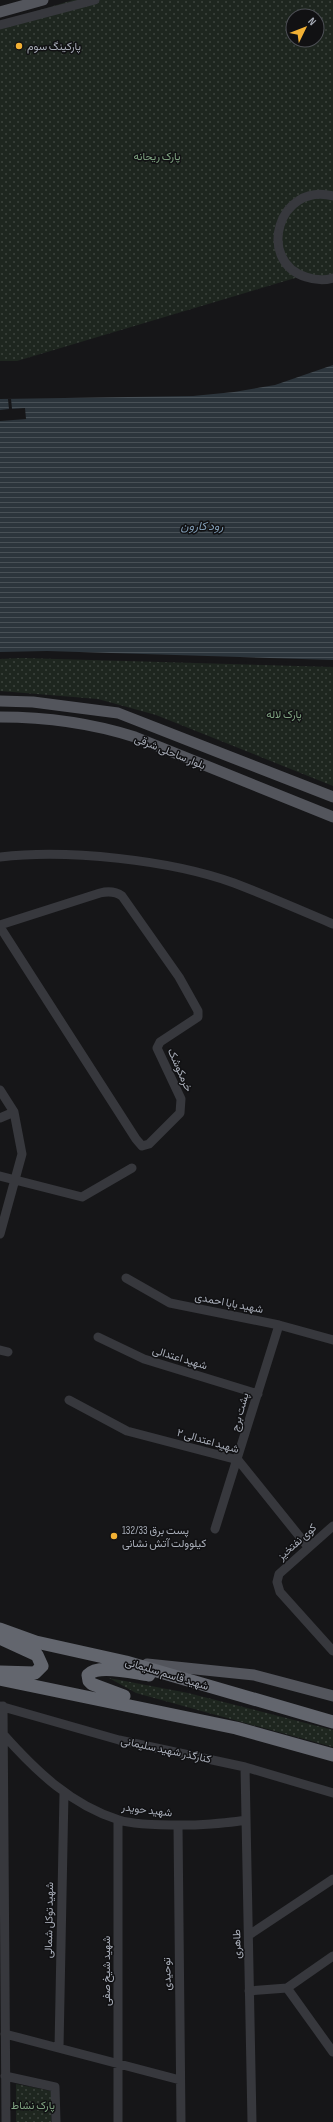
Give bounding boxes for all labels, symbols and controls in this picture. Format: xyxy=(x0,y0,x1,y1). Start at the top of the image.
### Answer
north arrow xyxy=(285,8,325,48)
text: N xyxy=(305,15,319,28)
place label: پارکینگ سوم xyxy=(27,40,81,54)
marker: پارکینگ سوم xyxy=(14,41,24,51)
park label: پارک ریحانه xyxy=(134,150,180,164)
water label: رود کارون xyxy=(181,519,223,534)
park label: پارک لاله xyxy=(266,708,302,722)
street label: بلوار ساحلی شرقی xyxy=(133,732,207,772)
street label: خرمکوشک xyxy=(165,1046,195,1094)
street label: شهید بابا احمدی xyxy=(194,1290,265,1316)
street label: شهید اعتدالی xyxy=(151,1343,209,1373)
street label: پشت برج xyxy=(228,1391,253,1433)
street label: شهید اعتدالی ۲ xyxy=(175,1426,241,1456)
street label: کوی نفتخیز xyxy=(274,1521,319,1564)
place label: پست برق 132/33 کیلوولت آتش نشانی xyxy=(122,1524,207,1550)
marker: پست برق 132/33 کیلوولت آتش نشانی xyxy=(109,1531,119,1541)
street label: شهید قاسم سلیمانی xyxy=(123,1655,211,1694)
street label: کنارگذر شهید سلیمانی xyxy=(120,1734,212,1766)
street label: شهید حویدر xyxy=(120,1800,173,1820)
street label: شهید توکل شمالی xyxy=(42,1881,56,1958)
street label: طاهری xyxy=(230,1929,244,1959)
street label: شهید شیخ صفی xyxy=(100,1936,114,2006)
street label: توحیدی xyxy=(160,1957,174,1991)
park label: پارک نشاط xyxy=(11,2099,55,2113)

